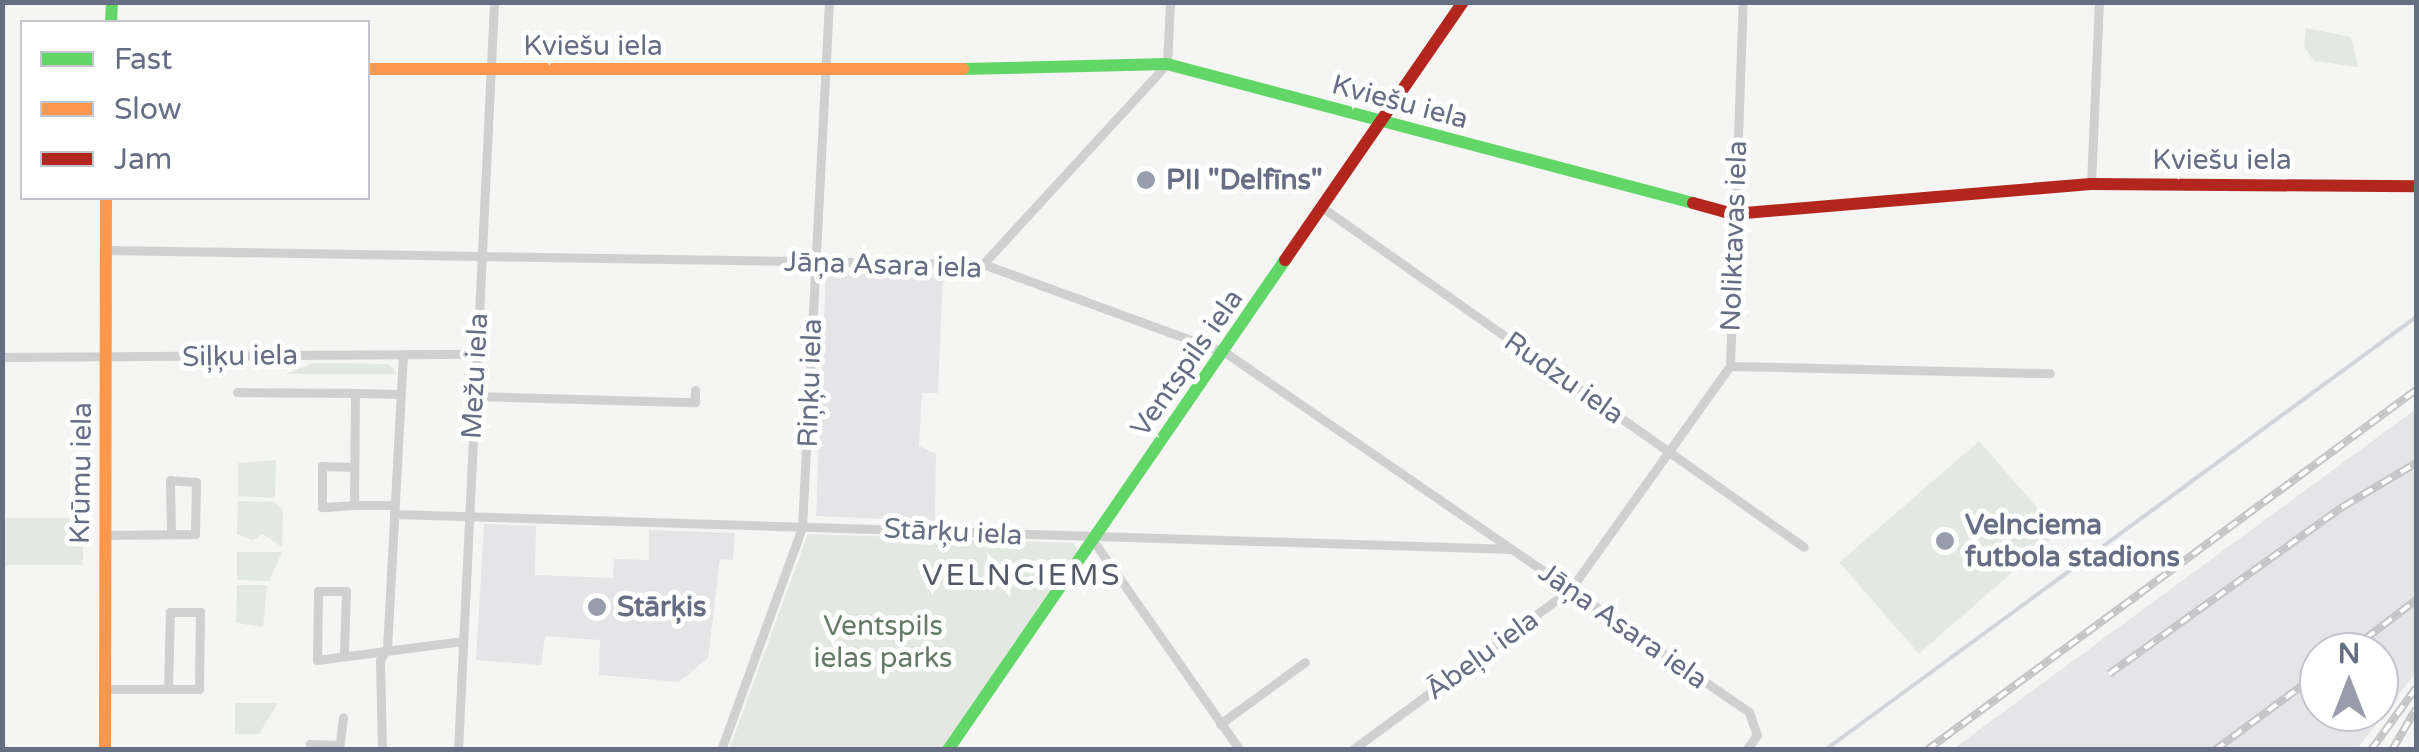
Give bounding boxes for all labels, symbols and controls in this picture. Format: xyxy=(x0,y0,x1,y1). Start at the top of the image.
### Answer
legend xyxy=(20,20,370,200)
street label: Kviešu iela xyxy=(523,29,663,63)
text: Fast xyxy=(114,41,173,78)
street label: Kviešu iela xyxy=(1328,68,1472,136)
text: Slow xyxy=(114,91,182,128)
street label: Noliktavas iela xyxy=(1714,140,1754,332)
text: Jam xyxy=(114,141,172,178)
street label: Kviešu iela xyxy=(2152,143,2292,177)
place label: PII "Delfīns" xyxy=(1166,163,1323,197)
marker: PII "Delfīns" xyxy=(1135,169,1157,191)
street label: Jāņa Asara iela xyxy=(783,245,983,285)
street label: Ventspils iela xyxy=(1124,283,1250,443)
street label: Mežu iela xyxy=(455,312,495,440)
street label: Riņķu iela xyxy=(791,318,829,448)
street label: Rudzu iela xyxy=(1498,325,1630,431)
street label: Siļķu iela xyxy=(182,338,298,374)
street label: Krūmu iela xyxy=(63,402,99,544)
place label: Velnciema futbola stadions xyxy=(1965,508,2180,574)
street label: Stārķu iela xyxy=(883,512,1023,552)
marker: Velnciema futbola stadions xyxy=(1934,530,1956,552)
street label: Jāņa Asara iela xyxy=(1532,555,1714,697)
district label: VELNCIEMS xyxy=(922,558,1122,594)
place label: Stārķis xyxy=(617,590,706,624)
marker: Stārķis xyxy=(586,596,608,618)
street label: Ābeļu iela xyxy=(1419,603,1545,707)
park label: Ventspils ielas parks xyxy=(814,609,952,675)
north arrow xyxy=(2299,632,2399,732)
text: N xyxy=(2338,637,2360,671)

